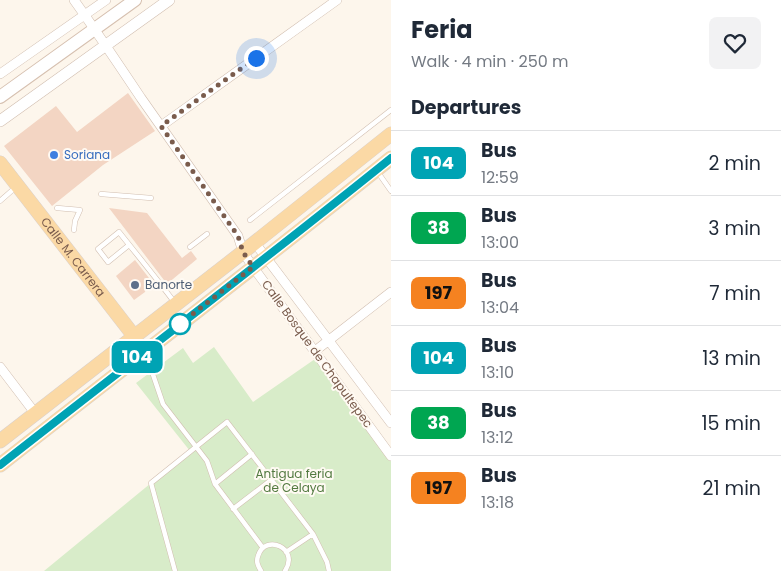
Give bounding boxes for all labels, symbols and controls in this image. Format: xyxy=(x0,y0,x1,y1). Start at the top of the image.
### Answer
text: Feria xyxy=(411,13,473,46)
button: heart xyxy=(709,17,761,69)
your location xyxy=(244,46,269,71)
text: Walk · 4 min · 250 m xyxy=(411,50,569,73)
text: Departures xyxy=(411,94,521,121)
text: Bus xyxy=(481,137,517,164)
place label: Soriana xyxy=(64,146,110,163)
marker: Soriana xyxy=(48,149,60,161)
text: 104 xyxy=(423,150,454,175)
text: 2 min xyxy=(709,150,761,177)
text: 12:59 xyxy=(481,166,519,189)
text: Bus xyxy=(481,202,517,229)
street label: Calle M. Carrera xyxy=(37,213,110,300)
text: 38 xyxy=(427,215,450,240)
text: 3 min xyxy=(708,215,761,242)
text: 13:00 xyxy=(481,231,519,254)
text: Bus xyxy=(481,267,517,294)
place label: Banorte xyxy=(145,276,192,293)
street label: Calle Bosque de Chapultepec xyxy=(258,276,377,431)
marker: Banorte xyxy=(129,279,141,291)
text: 197 xyxy=(425,280,452,305)
text: 7 min xyxy=(709,280,761,307)
text: 13:04 xyxy=(481,296,519,319)
unlabelled marker xyxy=(169,313,191,335)
text: Bus xyxy=(481,332,517,359)
line badge: 104 xyxy=(108,341,166,373)
text: 104 xyxy=(122,344,152,369)
text: 104 xyxy=(423,345,454,370)
text: 13 min xyxy=(702,345,761,372)
text: 13:10 xyxy=(481,361,514,384)
text: Bus xyxy=(481,397,517,424)
text: 38 xyxy=(427,410,450,435)
text: 15 min xyxy=(702,410,761,437)
text: 13:12 xyxy=(481,426,513,449)
text: Bus xyxy=(481,462,517,489)
park label: Antigua feria de Celaya xyxy=(255,465,333,496)
text: 197 xyxy=(425,475,452,500)
text: 21 min xyxy=(703,475,761,502)
text: 13:18 xyxy=(481,491,514,514)

